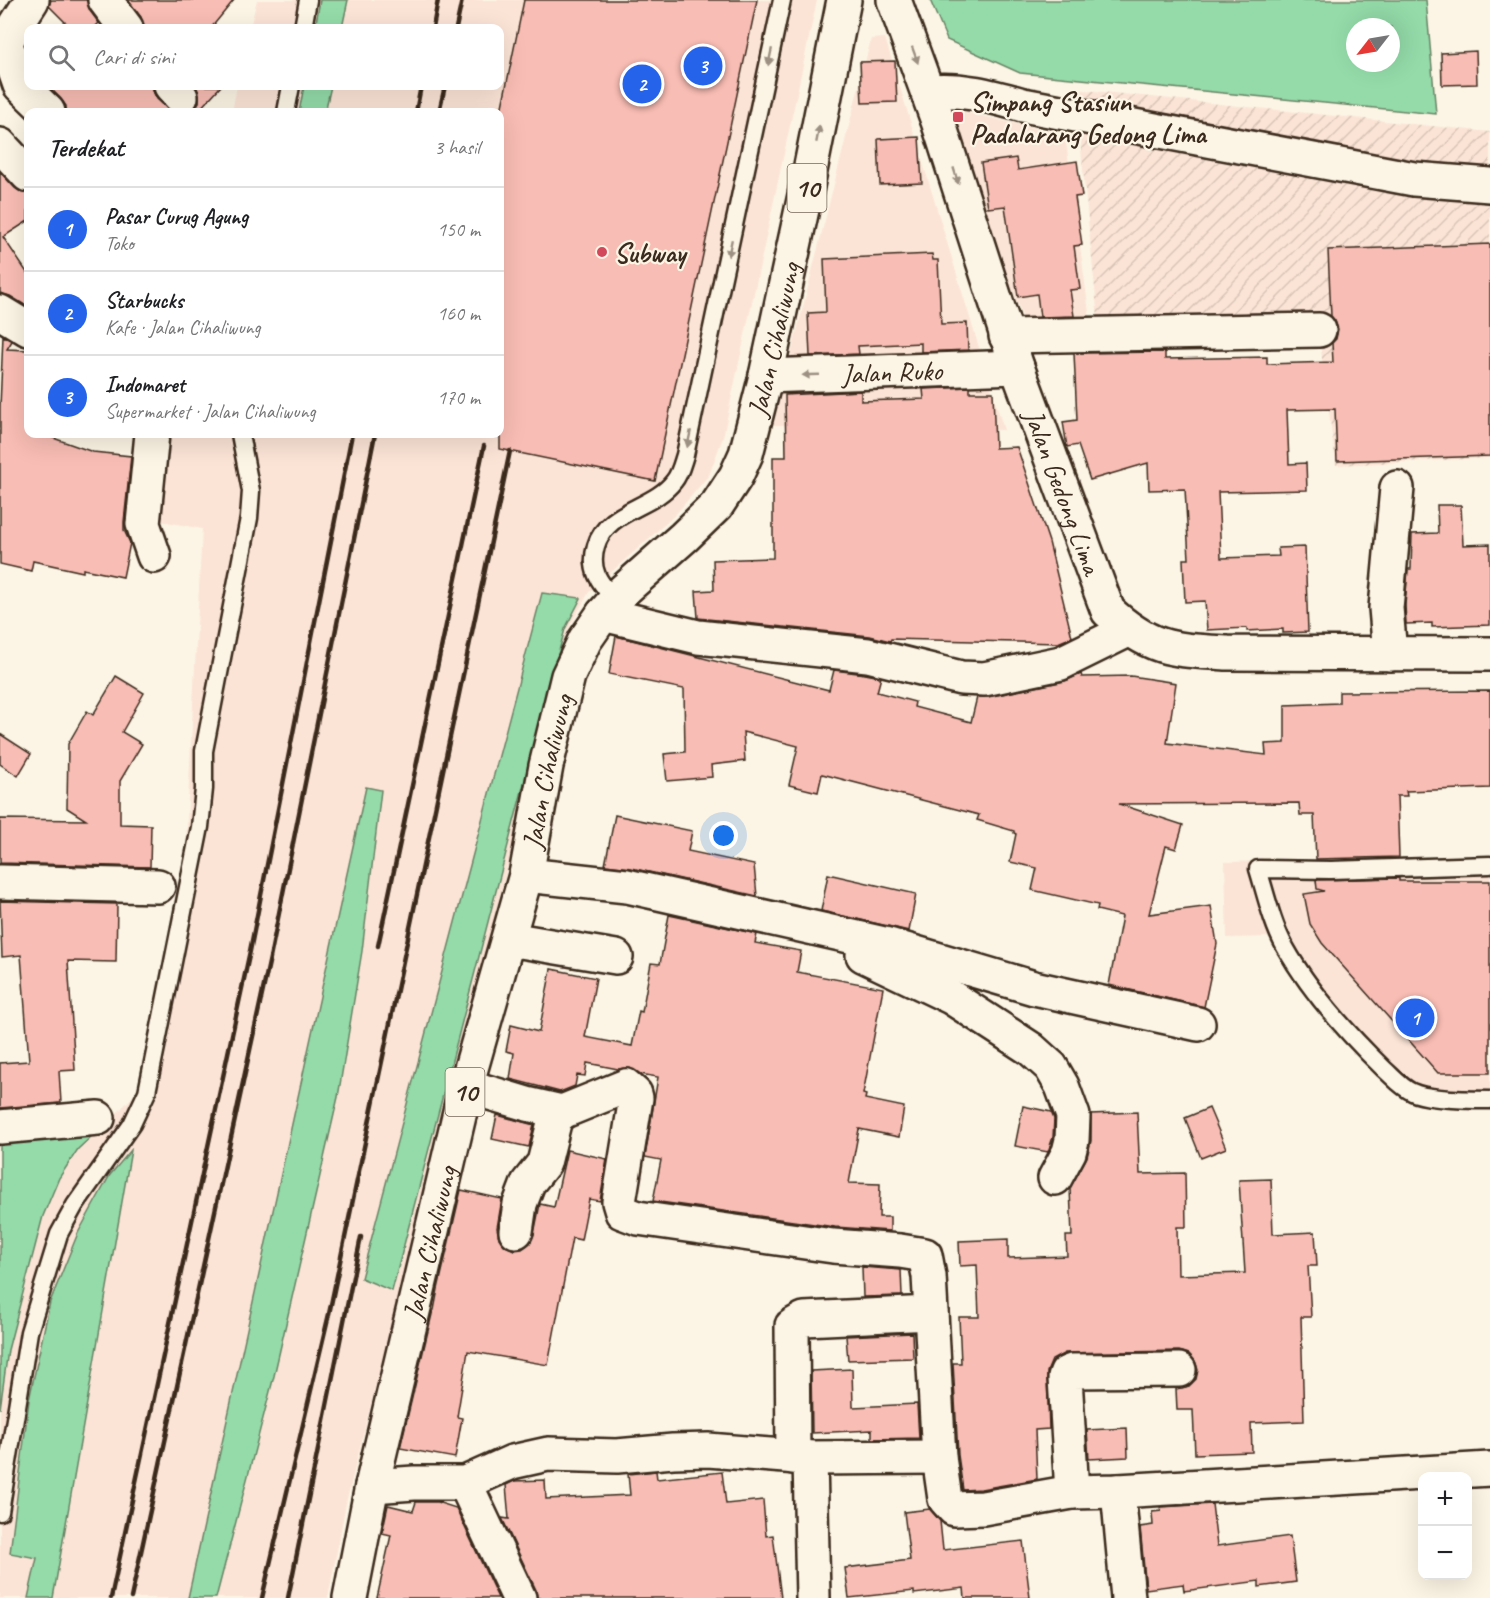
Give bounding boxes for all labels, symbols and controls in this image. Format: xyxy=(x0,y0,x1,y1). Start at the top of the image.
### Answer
north arrow xyxy=(1346,18,1400,72)
search box xyxy=(24,24,504,90)
icon: search xyxy=(45,41,78,74)
text: Cari di sini xyxy=(93,43,174,71)
pin: 3 xyxy=(684,44,722,88)
one-way arrow xyxy=(911,46,921,64)
one-way arrow xyxy=(765,48,774,67)
pin: 2 xyxy=(622,62,662,106)
place label: Simpang Stasiun Padalarang Gedong Lima xyxy=(970,84,1208,151)
marker: Simpang Stasiun Padalarang Gedong Lima xyxy=(951,110,965,124)
one-way arrow xyxy=(814,124,823,143)
text: Terdekat xyxy=(48,131,124,164)
text: 3 hasil xyxy=(434,135,480,160)
road number: 10 xyxy=(788,164,826,212)
one-way arrow xyxy=(952,167,961,185)
text: Pasar Curug Agung xyxy=(105,203,248,231)
text: 1 xyxy=(63,217,72,242)
text: 150 m xyxy=(437,217,480,242)
text: Toko xyxy=(105,231,134,256)
place label: Subway xyxy=(614,235,689,270)
one-way arrow xyxy=(725,239,734,258)
marker: Subway xyxy=(595,245,609,259)
street label: Jalan Cihaliwung xyxy=(739,258,808,422)
text: Starbucks xyxy=(105,287,183,315)
text: 2 xyxy=(63,301,72,326)
text: 160 m xyxy=(437,301,480,326)
text: Kafe · Jalan Cihaliwung xyxy=(105,315,261,340)
street label: Jalan Ruko xyxy=(839,353,945,391)
one-way arrow xyxy=(802,370,821,379)
text: Indomaret xyxy=(105,371,185,399)
text: 3 xyxy=(63,385,72,410)
text: 170 m xyxy=(437,385,480,410)
text: Supermarket · Jalan Cihaliwung xyxy=(105,399,315,424)
street label: Jalan Gedong Lima xyxy=(1016,402,1111,581)
one-way arrow xyxy=(684,429,693,448)
street label: Jalan Cihaliwung xyxy=(514,690,581,854)
your location xyxy=(709,821,738,850)
pin: 1 xyxy=(1396,996,1434,1040)
road number: 10 xyxy=(446,1068,484,1116)
street label: Jalan Cihaliwung xyxy=(394,1161,465,1325)
map controls xyxy=(1418,1472,1472,1580)
button: + xyxy=(1418,1472,1472,1526)
button: − xyxy=(1418,1526,1472,1580)

